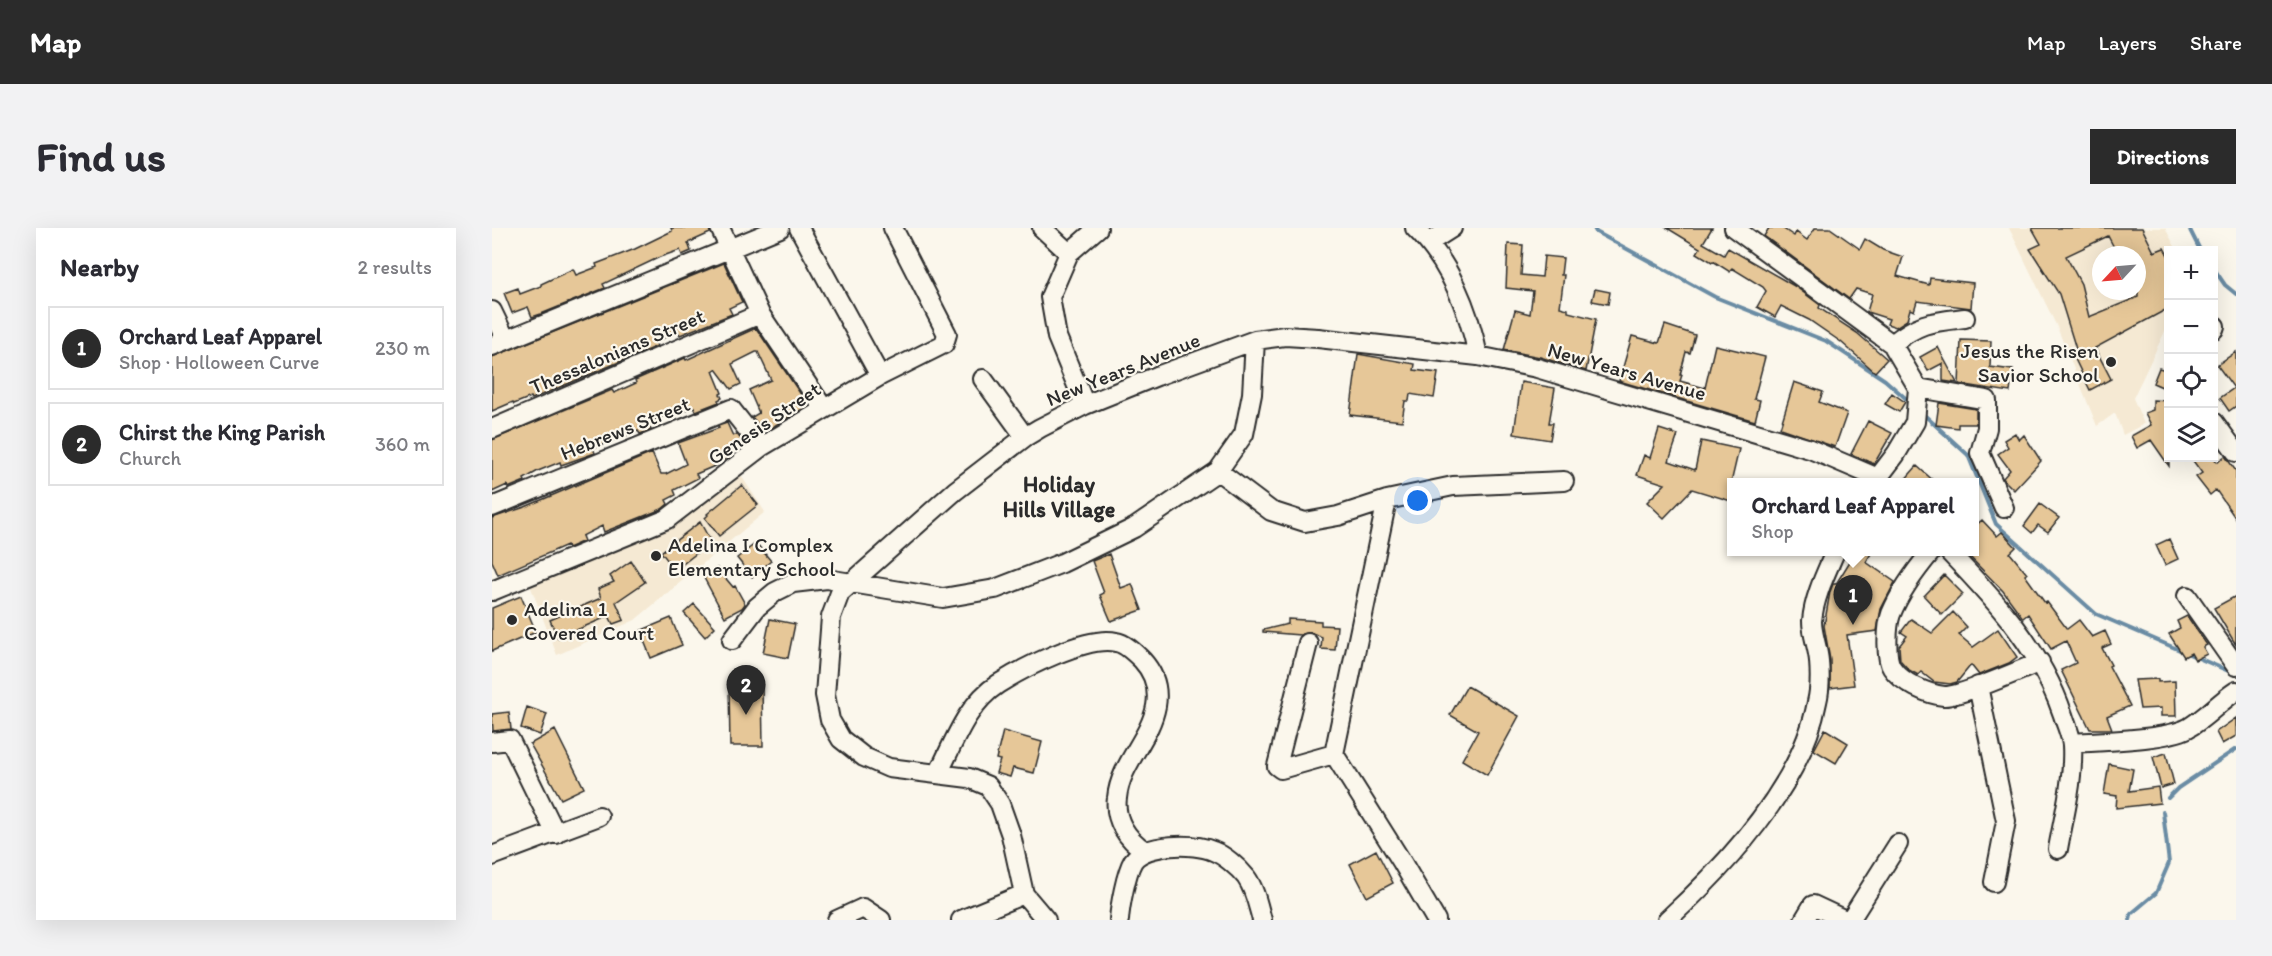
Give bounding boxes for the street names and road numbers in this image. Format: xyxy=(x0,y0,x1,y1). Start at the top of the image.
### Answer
street label: Thessalonians Street xyxy=(526,303,708,399)
street label: New Years Avenue xyxy=(1042,327,1204,411)
street label: New Years Avenue xyxy=(1545,336,1709,406)
street label: Genesis Street xyxy=(703,376,825,470)
street label: Hebrews Street xyxy=(557,391,694,465)

